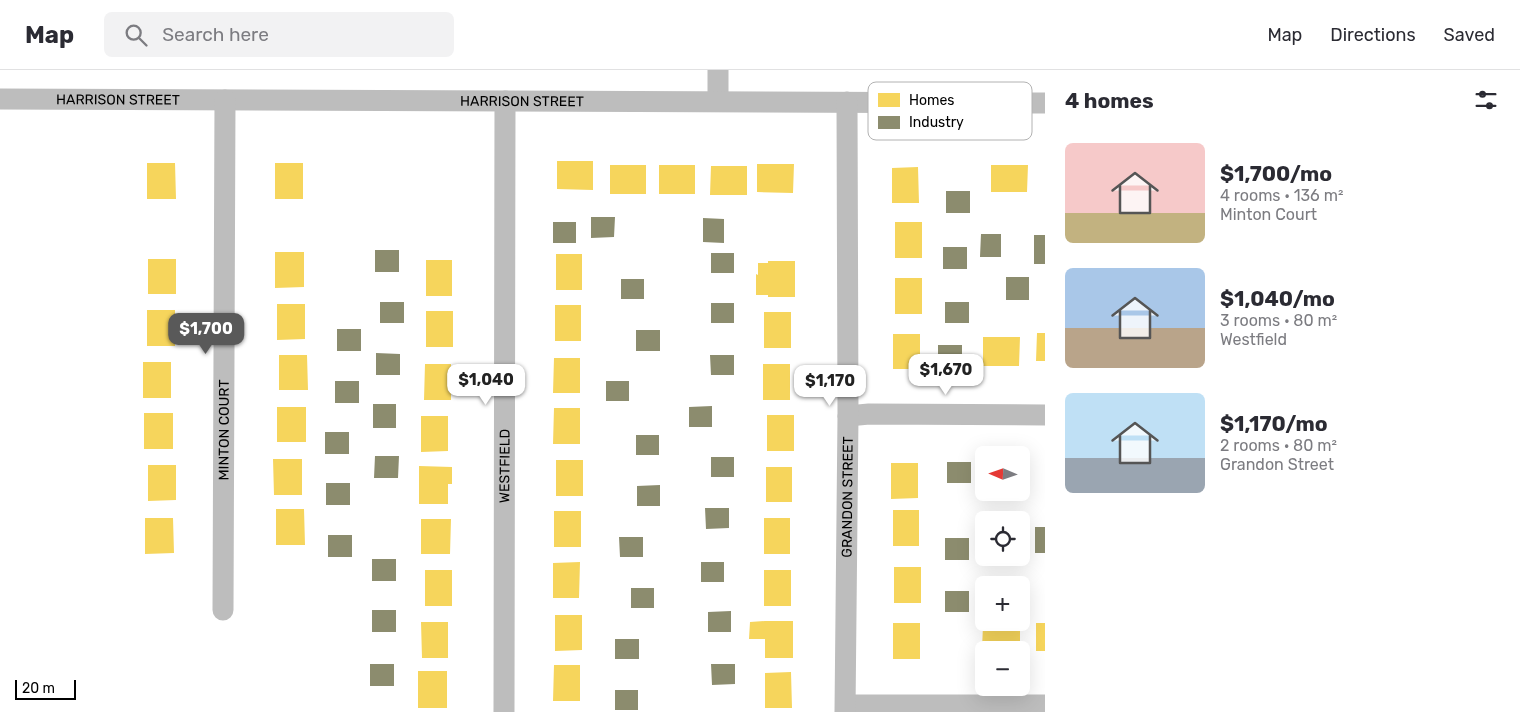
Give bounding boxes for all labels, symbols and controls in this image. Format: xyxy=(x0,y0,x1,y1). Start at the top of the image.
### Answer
search box xyxy=(104,12,454,57)
text: Map xyxy=(25,21,74,49)
icon: search xyxy=(122,21,150,49)
text: Search here xyxy=(162,23,269,46)
text: Map xyxy=(1267,24,1302,46)
text: Directions xyxy=(1330,24,1416,46)
text: Saved xyxy=(1444,24,1495,46)
legend xyxy=(868,82,1032,140)
icon: filters xyxy=(1472,86,1500,114)
text: 4 homes xyxy=(1065,88,1154,113)
street label: HARRISON STREET xyxy=(56,91,180,108)
street label: HARRISON STREET xyxy=(460,92,584,110)
text: Homes xyxy=(909,92,954,109)
text: Industry xyxy=(909,114,964,131)
text: $1,700/mo xyxy=(1220,161,1332,186)
icon: home xyxy=(1105,163,1165,223)
text: 4 rooms · 136 m² xyxy=(1220,186,1343,205)
text: Minton Court xyxy=(1220,205,1317,224)
text: $1,040/mo xyxy=(1220,286,1335,311)
icon: home xyxy=(1105,288,1165,348)
text: 3 rooms · 80 m² xyxy=(1220,311,1337,330)
pin: $1,700 xyxy=(165,312,247,355)
text: $1,700 xyxy=(179,319,233,338)
text: Westfield xyxy=(1220,330,1287,349)
pin: $1,670 xyxy=(905,354,987,396)
text: $1,670 xyxy=(920,360,972,379)
pin: $1,040 xyxy=(445,364,527,406)
pin: $1,170 xyxy=(789,364,871,407)
text: $1,040 xyxy=(458,370,514,389)
text: $1,170 xyxy=(805,371,855,390)
street label: MINTON COURT xyxy=(215,379,232,481)
text: $1,170/mo xyxy=(1220,411,1328,436)
icon: home xyxy=(1105,413,1165,473)
street label: WESTFIELD xyxy=(496,429,513,503)
street label: GRANDON STREET xyxy=(838,436,856,558)
text: 2 rooms · 80 m² xyxy=(1220,436,1337,455)
north arrow xyxy=(975,446,1030,501)
map controls xyxy=(975,446,1030,696)
text: Grandon Street xyxy=(1220,455,1334,474)
button: locate xyxy=(975,511,1030,566)
button: + xyxy=(975,576,1030,631)
button: − xyxy=(975,641,1030,696)
scale bar xyxy=(15,677,76,700)
text: 20 m xyxy=(22,680,55,697)

